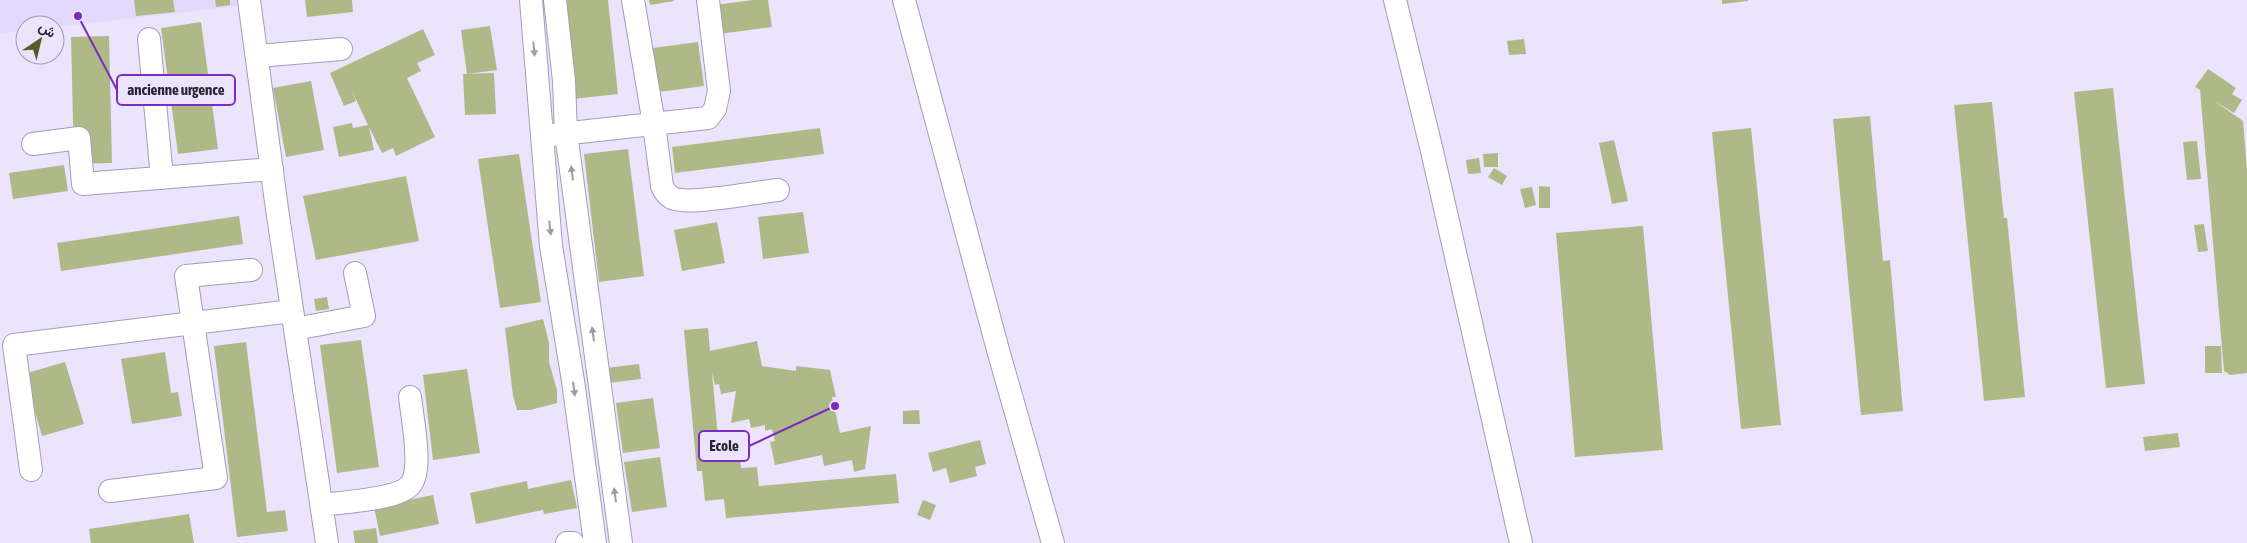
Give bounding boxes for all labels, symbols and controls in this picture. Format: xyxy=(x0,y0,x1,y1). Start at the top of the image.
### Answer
north arrow xyxy=(15,15,65,65)
text: ش xyxy=(35,18,59,42)
one-way arrow xyxy=(530,41,538,57)
callout: ancienne urgence xyxy=(117,75,235,105)
text: ancienne urgence xyxy=(127,81,225,98)
one-way arrow xyxy=(567,164,575,180)
one-way arrow xyxy=(546,220,554,236)
one-way arrow xyxy=(589,325,597,341)
one-way arrow xyxy=(570,381,578,397)
callout: Ecole xyxy=(699,431,749,461)
text: Ecole xyxy=(709,437,739,454)
one-way arrow xyxy=(611,486,619,502)

